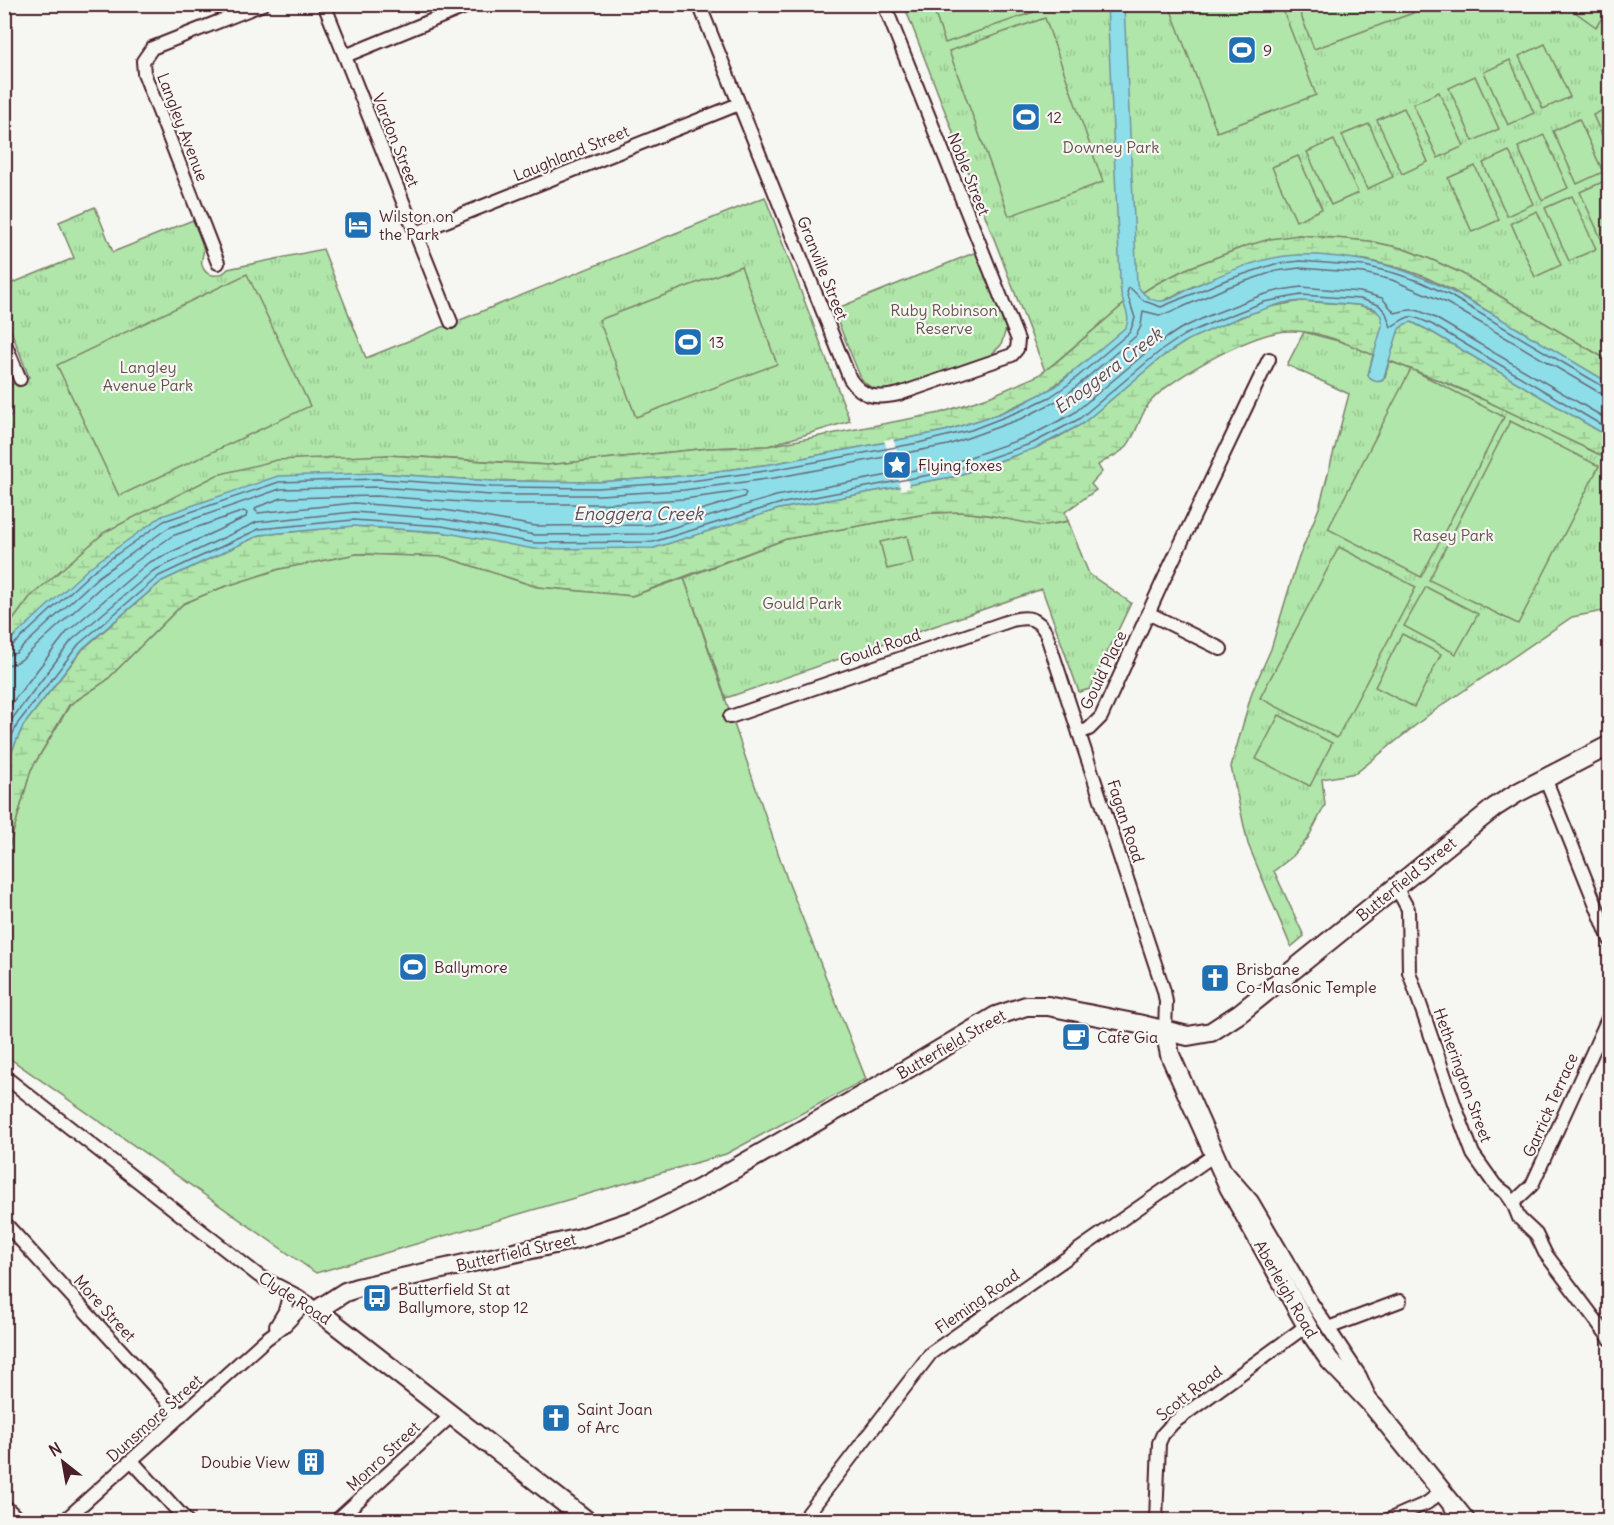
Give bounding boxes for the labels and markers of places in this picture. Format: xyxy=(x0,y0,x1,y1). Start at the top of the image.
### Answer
sports icon: 9 xyxy=(1226,34,1258,66)
place label: 9 xyxy=(1263,40,1272,60)
sports icon: 12 xyxy=(1010,101,1042,133)
place label: 12 xyxy=(1047,107,1062,127)
place label: Wilston on the Park xyxy=(379,206,454,244)
hotel icon: Wilston on the Park xyxy=(342,209,374,241)
sports icon: 13 xyxy=(672,326,704,358)
place label: 13 xyxy=(709,332,724,352)
place icon: Flying foxes xyxy=(881,449,913,481)
place label: Flying foxes xyxy=(918,455,1002,475)
sports icon: Ballymore xyxy=(397,951,429,983)
place label: Ballymore xyxy=(434,957,508,977)
place label: Brisbane Co-Masonic Temple xyxy=(1236,959,1377,997)
church icon: Brisbane Co-Masonic Temple xyxy=(1199,962,1231,994)
cafe icon: Cafe Gia xyxy=(1060,1021,1092,1053)
place label: Cafe Gia xyxy=(1097,1027,1158,1047)
place label: Butterfield St at Ballymore, stop 12 xyxy=(398,1279,529,1317)
bus stop icon: Butterfield St at Ballymore, stop 12 xyxy=(361,1282,393,1314)
place label: Saint Joan of Arc xyxy=(577,1399,652,1437)
church icon: Saint Joan of Arc xyxy=(540,1402,572,1434)
building icon: Doubie View xyxy=(295,1446,327,1478)
place label: Doubie View xyxy=(201,1452,290,1472)

